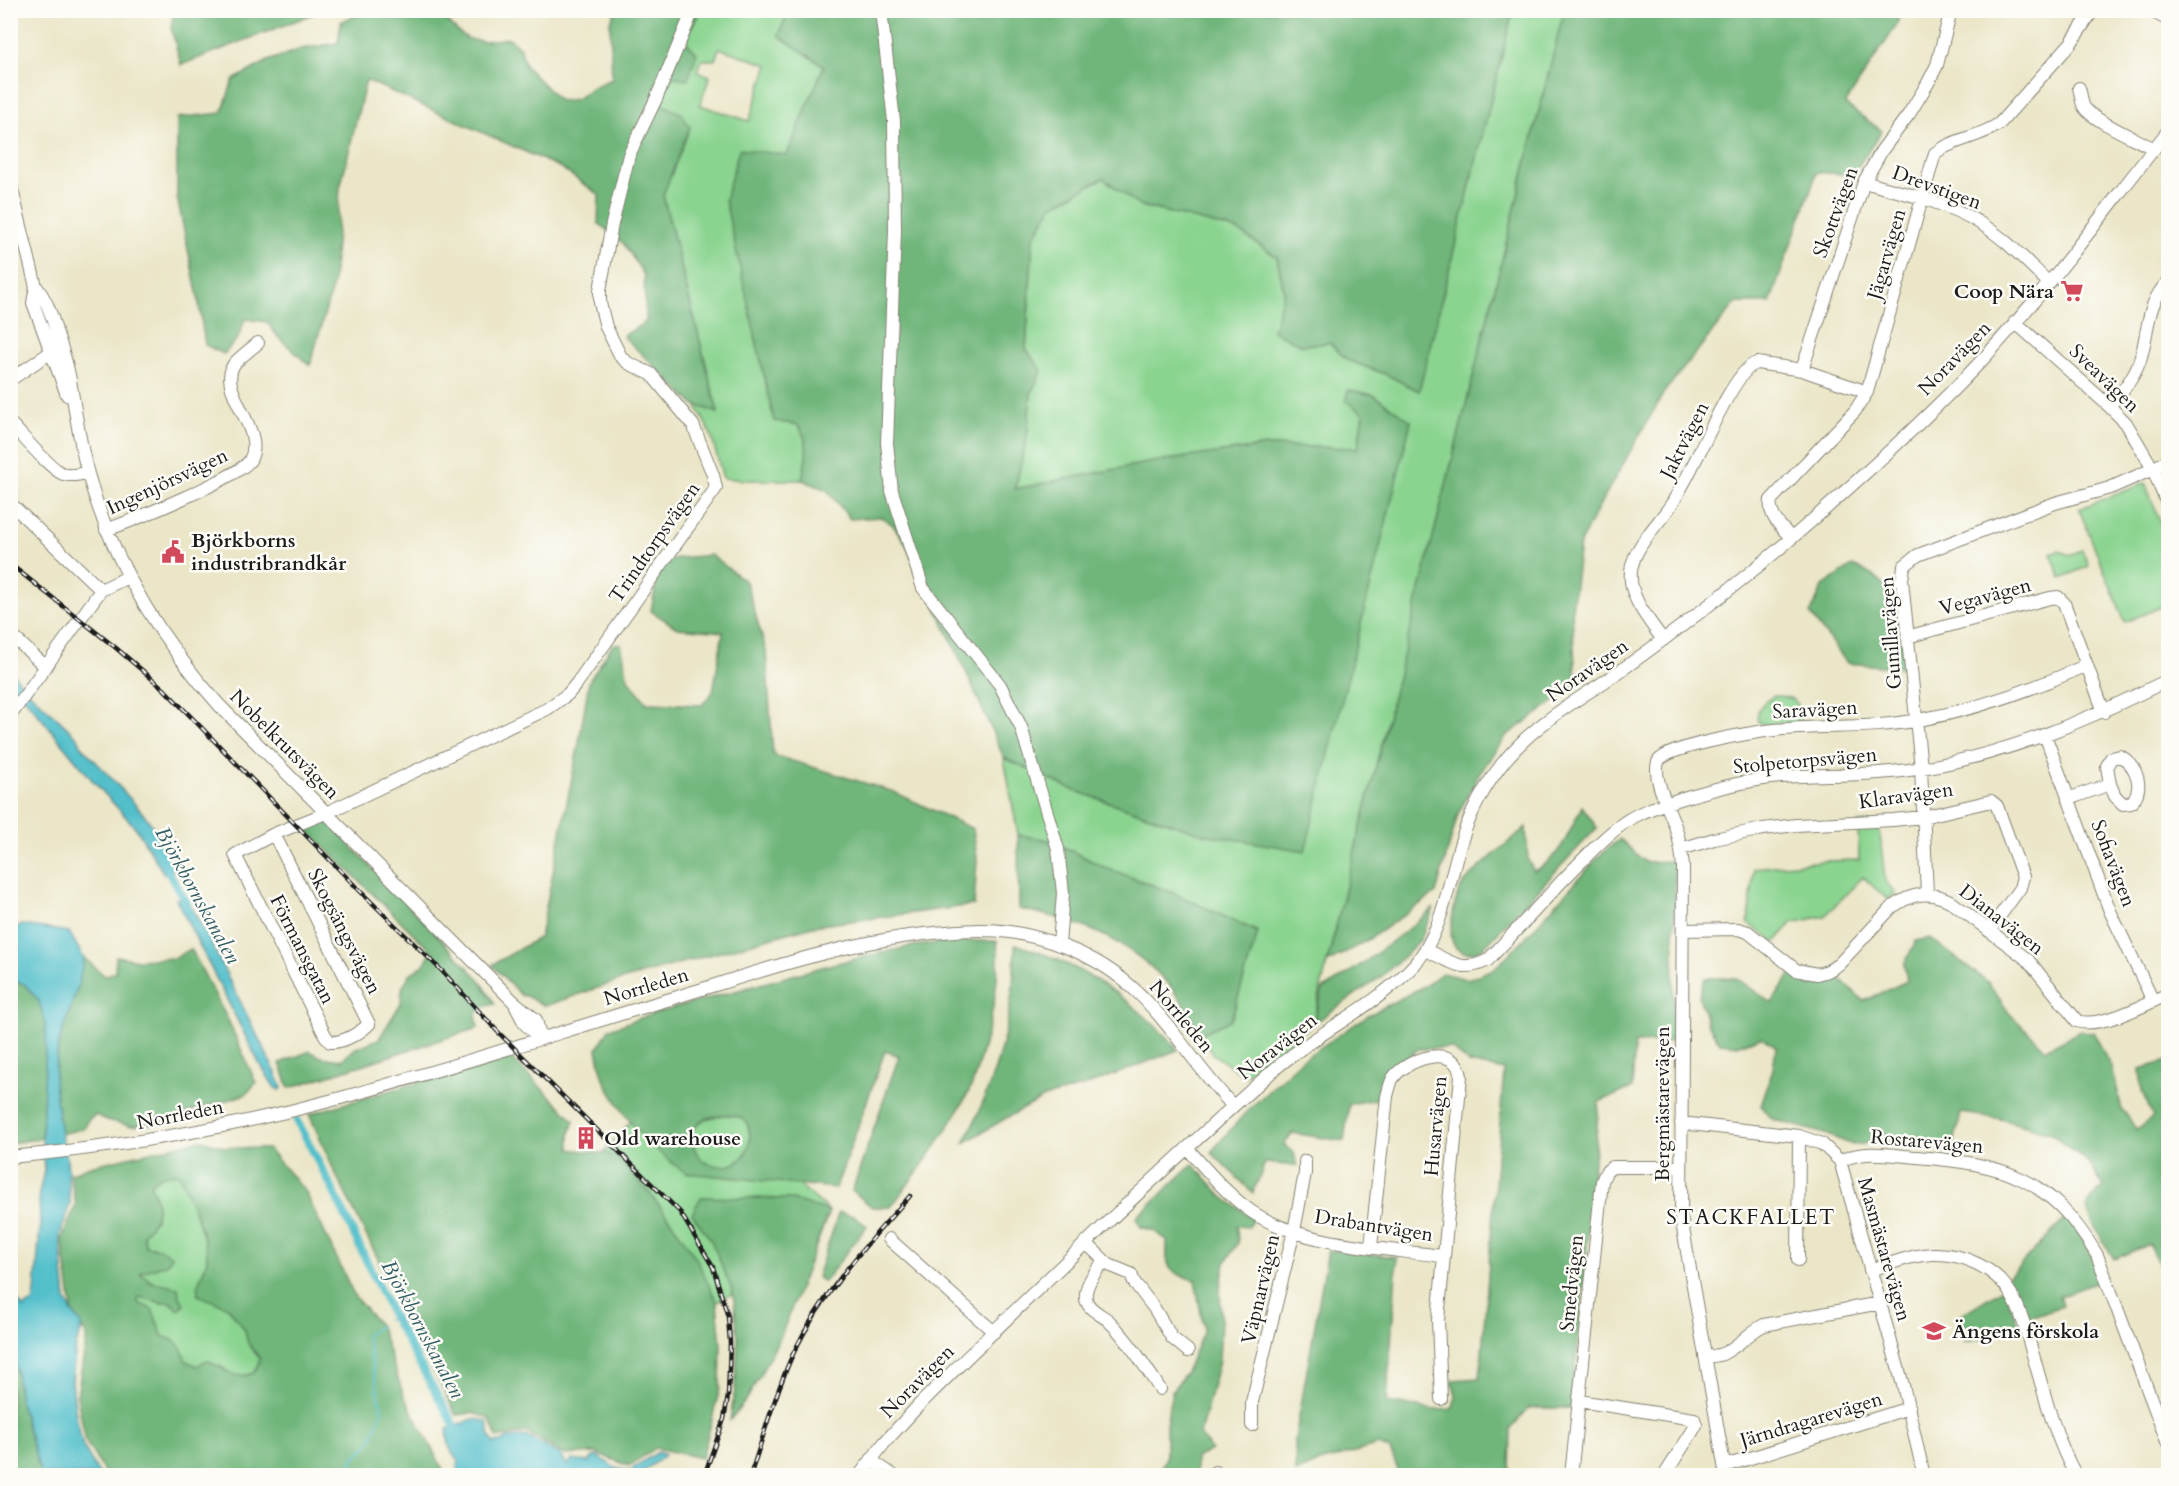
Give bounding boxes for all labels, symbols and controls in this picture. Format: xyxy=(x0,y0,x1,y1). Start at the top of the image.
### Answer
street label: Drevstigen xyxy=(1888,159,1986,216)
street label: Skottvägen xyxy=(1807,162,1865,261)
street label: Jägarvägen xyxy=(1860,205,1912,306)
place label: Coop Nära xyxy=(1954,278,2054,305)
supermarket icon: Coop Nära xyxy=(2059,278,2085,304)
street label: Noravägen xyxy=(1912,315,1997,402)
street label: Sveavägen xyxy=(2063,338,2146,419)
street label: Jaktvägen xyxy=(1652,397,1716,486)
street label: Ingenjörsvägen xyxy=(102,441,233,521)
street label: Trindtorpsvägen xyxy=(603,476,707,608)
place label: Björkborns industribrandkår xyxy=(191,527,347,577)
public building icon: Björkborns industribrandkår xyxy=(160,539,186,565)
street label: Vegavägen xyxy=(1936,571,2035,622)
street label: Gunillavägen xyxy=(1873,575,1908,690)
street label: Noravägen xyxy=(1541,632,1634,709)
street label: Nobelkrutsvägen xyxy=(224,683,346,806)
street label: Saravägen xyxy=(1772,694,1859,725)
street label: Stolpetorpsvägen xyxy=(1732,741,1879,780)
street label: Klaravägen xyxy=(1857,775,1956,815)
street label: Sofiavägen xyxy=(2085,816,2143,911)
water label: Björkbornskanalen xyxy=(148,821,248,970)
street label: Skogsängsvägen xyxy=(301,864,388,999)
street label: Dianavägen xyxy=(1954,878,2050,962)
street label: Förmansgatan xyxy=(263,890,342,1009)
street label: Norrleden xyxy=(600,961,693,1012)
street label: Norrleden xyxy=(1143,974,1221,1059)
street label: Noravägen xyxy=(1232,1006,1323,1086)
street label: Bergmästarevägen xyxy=(1649,1026,1676,1182)
street label: Husarvägen xyxy=(1418,1074,1453,1177)
street label: Norrleden xyxy=(134,1093,226,1136)
street label: Rostarevägen xyxy=(1869,1123,1985,1160)
building icon: Old warehouse xyxy=(573,1125,599,1151)
place label: Old warehouse xyxy=(604,1125,741,1152)
street label: Masmästarevägen xyxy=(1851,1174,1918,1325)
street label: Drabantvägen xyxy=(1313,1203,1436,1248)
district label: STACKFALLET xyxy=(1666,1203,1836,1232)
street label: Väpnarvägen xyxy=(1235,1231,1286,1347)
street label: Smedvägen xyxy=(1553,1233,1590,1333)
water label: Björkbornskanalen xyxy=(374,1255,472,1404)
school or university icon: Ängens förskola xyxy=(1921,1318,1947,1344)
place label: Ängens förskola xyxy=(1952,1318,2099,1345)
street label: Noravägen xyxy=(874,1338,961,1424)
street label: Järndragarevägen xyxy=(1734,1385,1886,1455)

